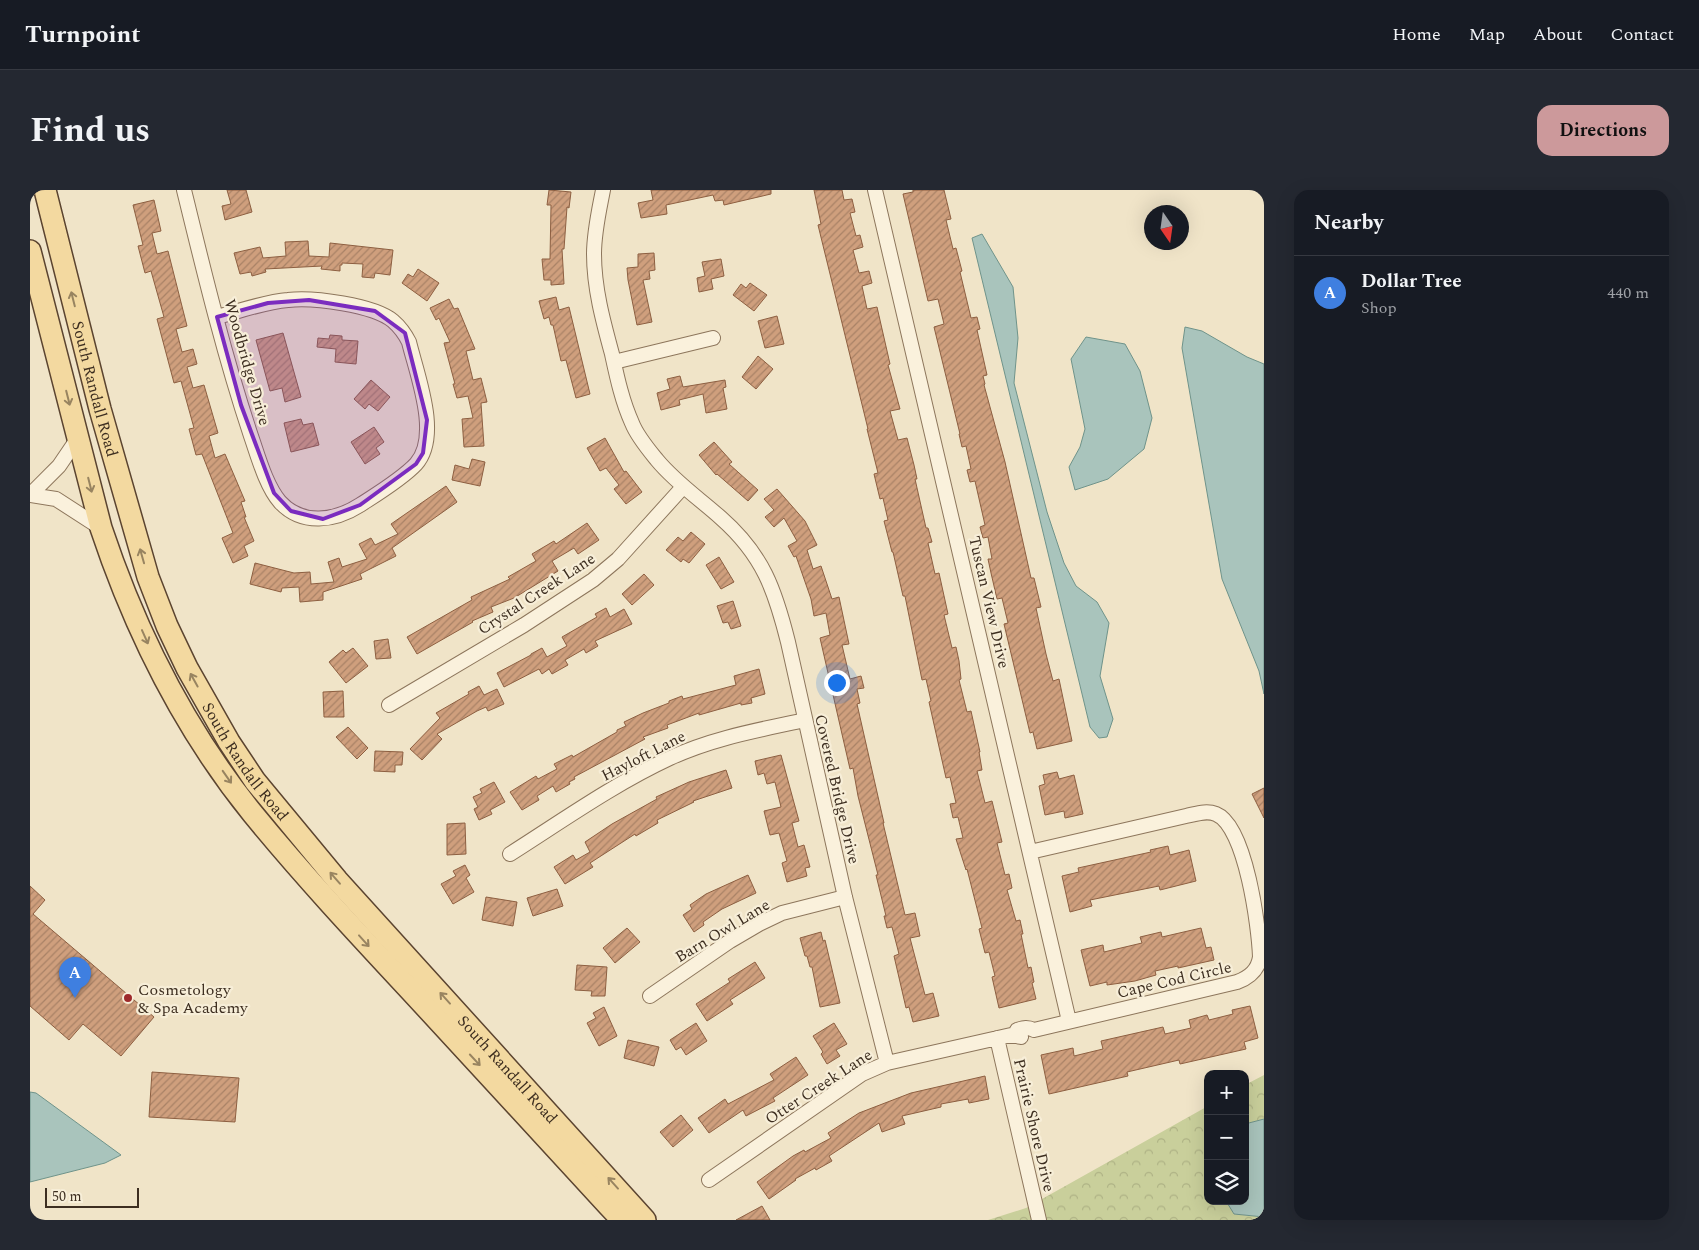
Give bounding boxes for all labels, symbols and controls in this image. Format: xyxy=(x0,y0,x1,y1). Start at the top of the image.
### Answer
text: Turnpoint xyxy=(25,17,141,53)
text: Home xyxy=(1392,21,1441,48)
text: Map xyxy=(1469,21,1505,48)
text: About xyxy=(1533,21,1583,48)
text: Contact xyxy=(1611,21,1674,48)
text: Find us xyxy=(30,104,150,157)
button: Directions xyxy=(1537,105,1669,156)
north arrow xyxy=(1144,205,1189,250)
text: Nearby xyxy=(1314,207,1384,239)
text: Dollar Tree xyxy=(1361,267,1462,296)
text: A xyxy=(1324,281,1336,305)
text: 440 m xyxy=(1607,281,1649,305)
one-way arrow xyxy=(68,292,77,308)
street label: Woodbridge Drive xyxy=(218,296,277,428)
text: Shop xyxy=(1361,296,1397,320)
street label: South Randall Road xyxy=(65,318,124,460)
one-way arrow xyxy=(64,390,74,406)
one-way arrow xyxy=(86,476,95,492)
street label: Tuscan View Drive xyxy=(962,534,1016,671)
street label: Crystal Creek Lane xyxy=(473,547,600,641)
one-way arrow xyxy=(137,548,146,564)
one-way arrow xyxy=(140,629,150,644)
your location xyxy=(824,670,850,696)
one-way arrow xyxy=(189,673,199,688)
street label: South Randall Road xyxy=(196,698,294,826)
street label: Covered Bridge Drive xyxy=(808,712,866,866)
street label: Hayloft Lane xyxy=(597,724,690,787)
one-way arrow xyxy=(222,770,232,784)
one-way arrow xyxy=(330,872,341,885)
street label: Barn Owl Lane xyxy=(670,893,775,969)
one-way arrow xyxy=(359,934,370,947)
street label: Cape Cod Circle xyxy=(1115,955,1234,1005)
pin: A xyxy=(59,957,91,998)
place label: Cosmetology & Spa Academy xyxy=(138,978,249,1020)
marker: Cosmetology & Spa Academy xyxy=(122,992,134,1004)
one-way arrow xyxy=(439,992,450,1005)
street label: South Randall Road xyxy=(452,1010,563,1129)
street label: Otter Creek Lane xyxy=(760,1043,877,1131)
one-way arrow xyxy=(469,1054,481,1067)
street label: Prairie Shore Drive xyxy=(1007,1056,1061,1194)
map controls xyxy=(1204,1070,1249,1205)
button: + xyxy=(1204,1070,1249,1115)
button: − xyxy=(1204,1115,1249,1160)
button: layers xyxy=(1204,1160,1249,1205)
one-way arrow xyxy=(607,1177,619,1190)
scale bar xyxy=(45,1185,139,1208)
text: 50 m xyxy=(52,1186,82,1207)

